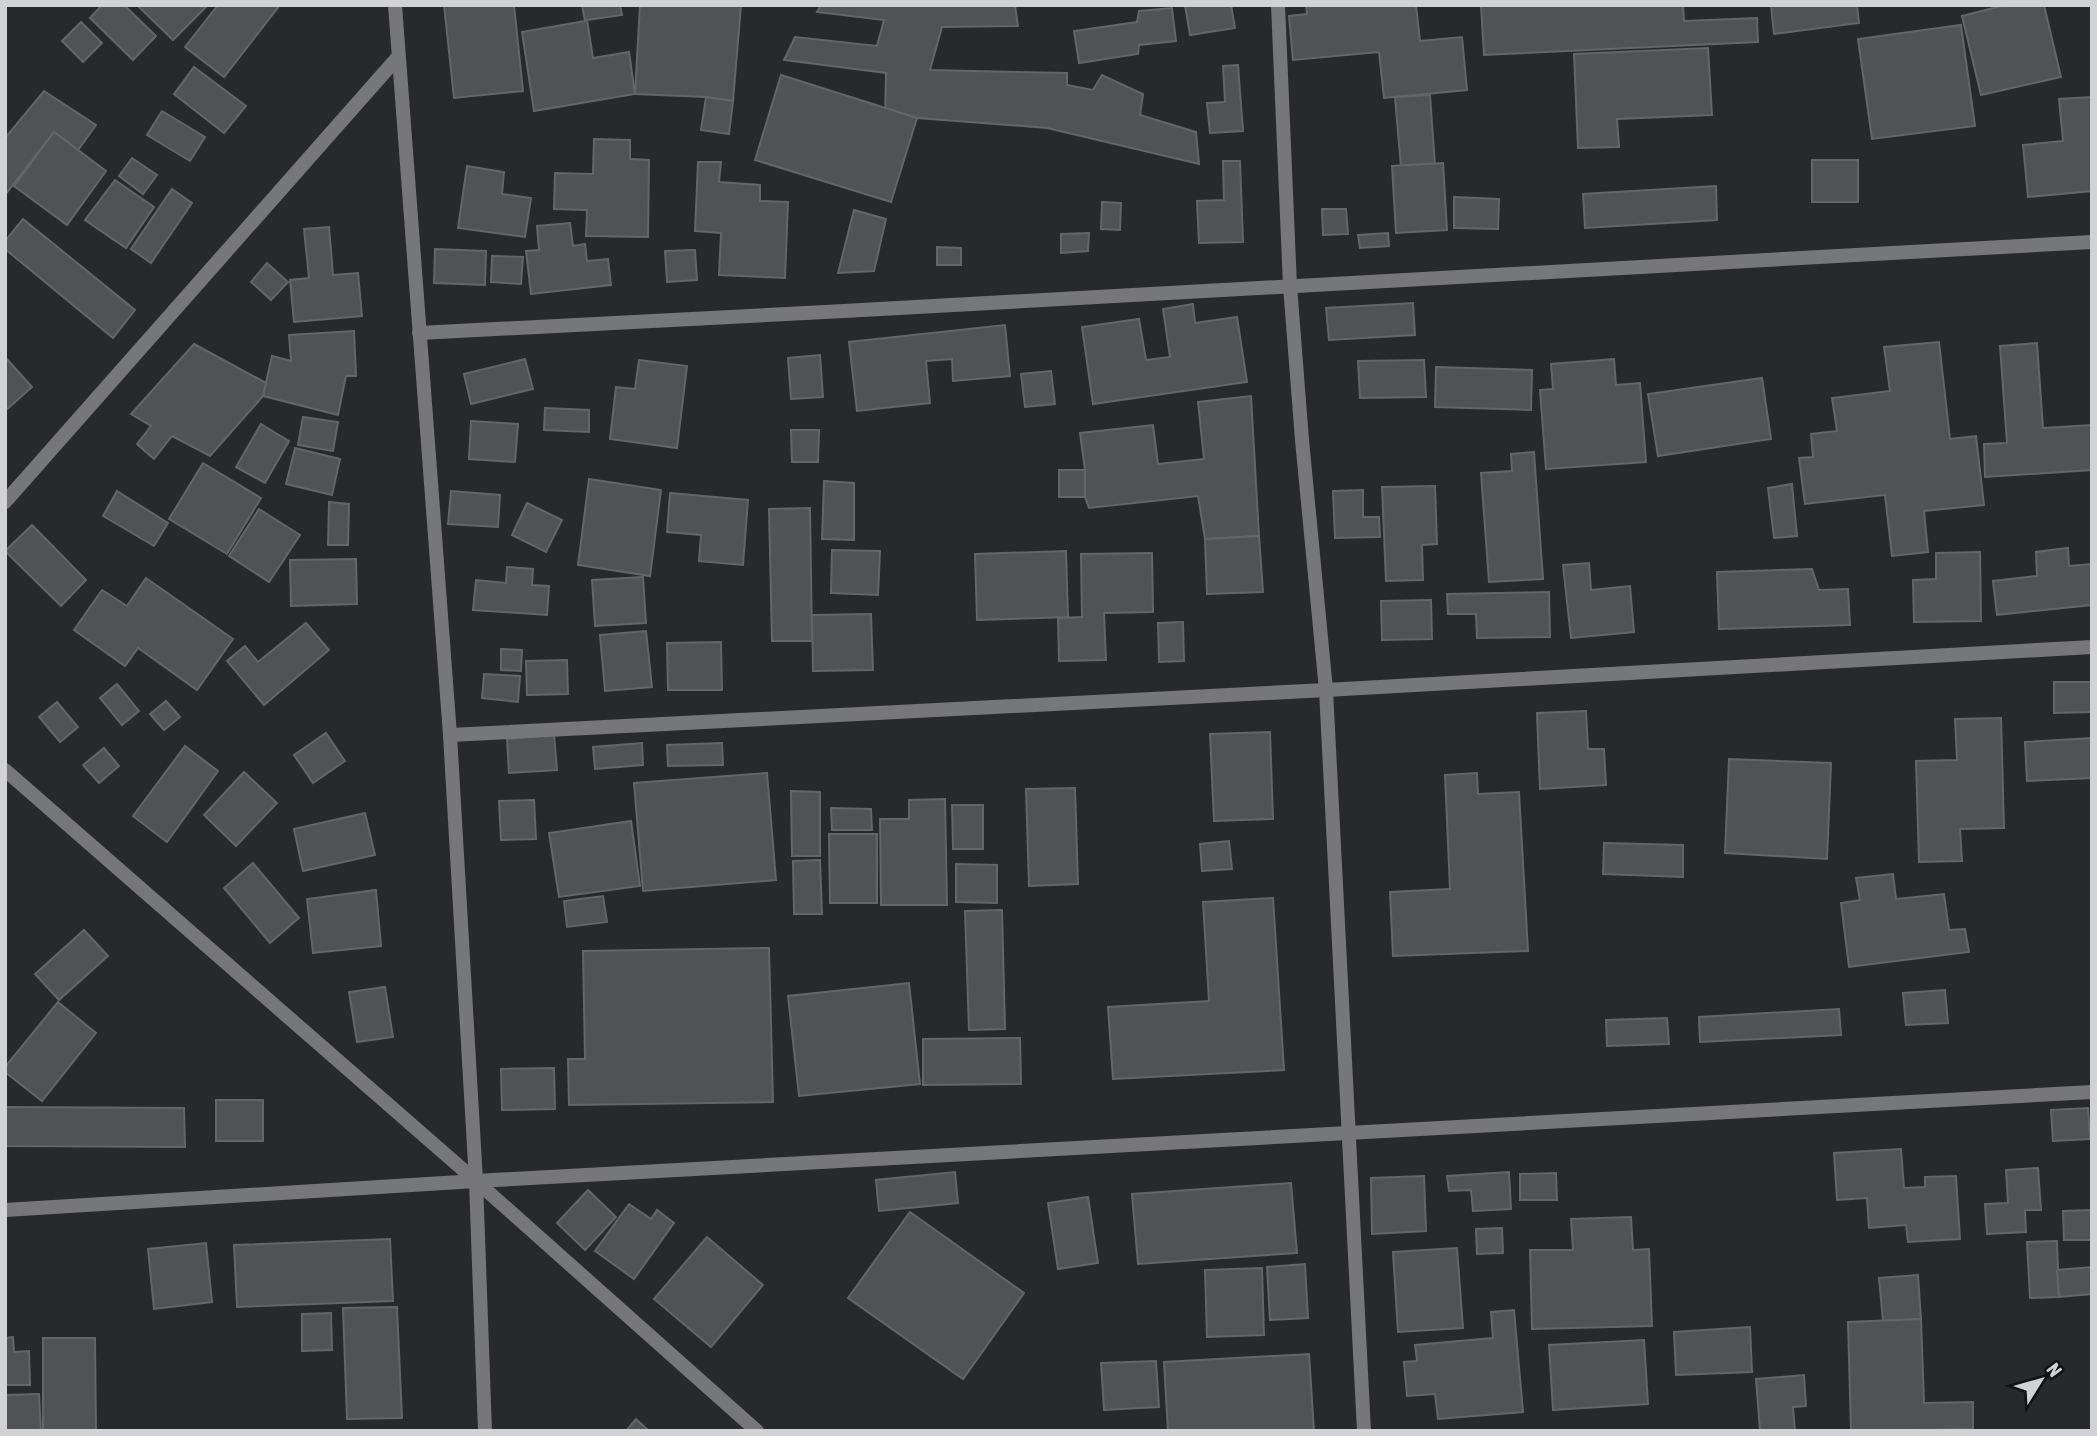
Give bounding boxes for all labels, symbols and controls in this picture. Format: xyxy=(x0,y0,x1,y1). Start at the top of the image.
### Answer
north arrow xyxy=(2006,1345,2076,1415)
text: N xyxy=(2042,1359,2067,1381)

